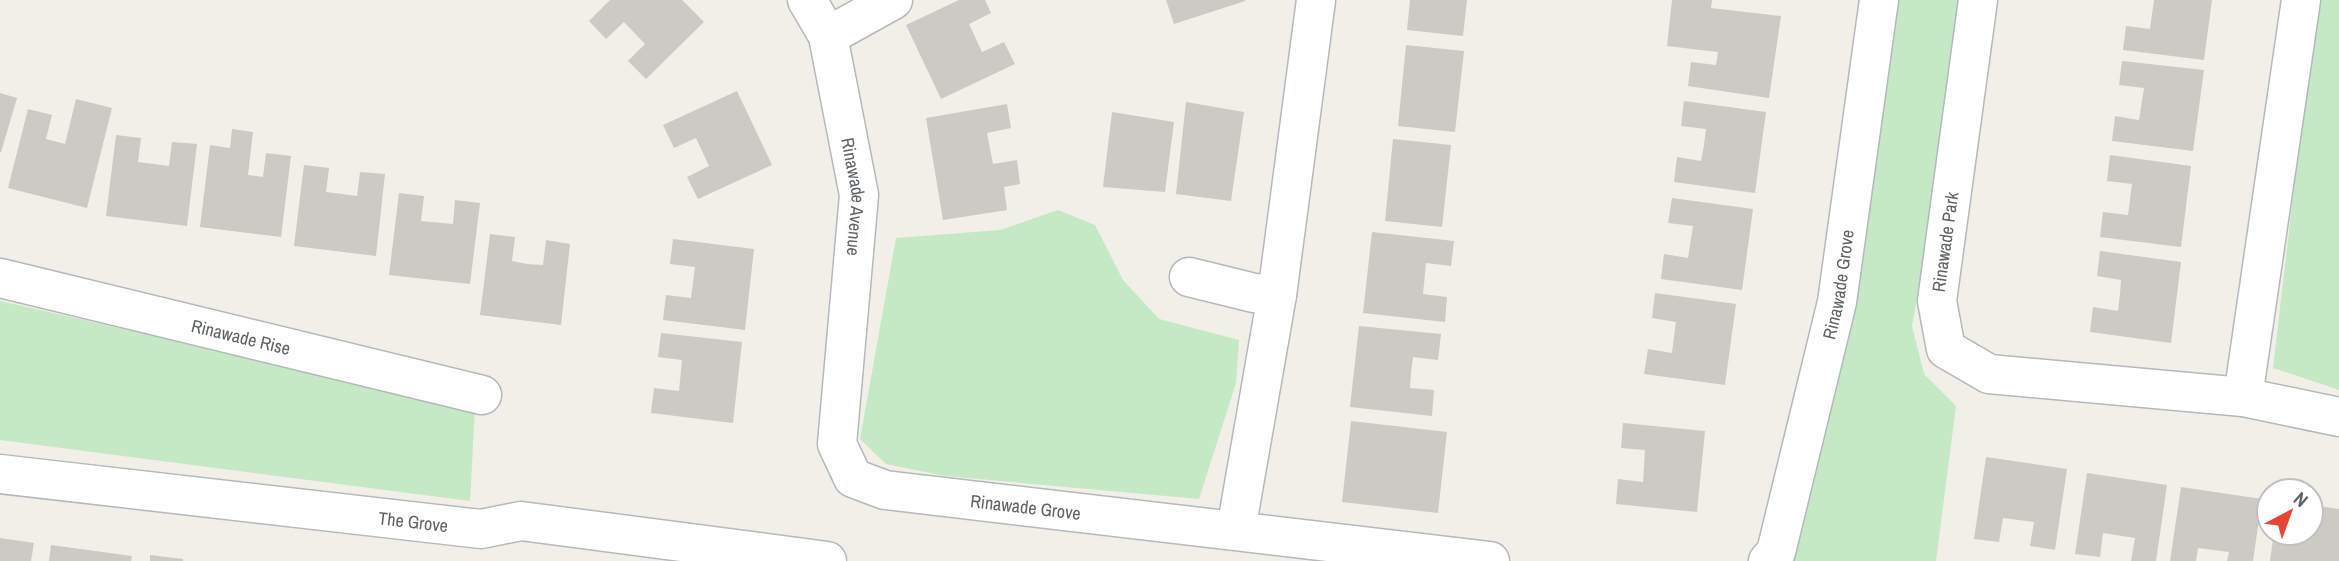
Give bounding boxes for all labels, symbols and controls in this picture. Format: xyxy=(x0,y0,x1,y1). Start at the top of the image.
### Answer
street label: Rinawade Avenue xyxy=(836,135,871,257)
street label: Rinawade Park xyxy=(1926,190,1964,294)
street label: Rinawade Grove xyxy=(1816,228,1859,342)
street label: Rinawade Rise xyxy=(189,312,293,361)
north arrow xyxy=(2255,477,2325,547)
text: N xyxy=(2288,486,2314,513)
street label: Rinawade Grove xyxy=(969,488,1082,525)
street label: The Grove xyxy=(377,505,449,538)

